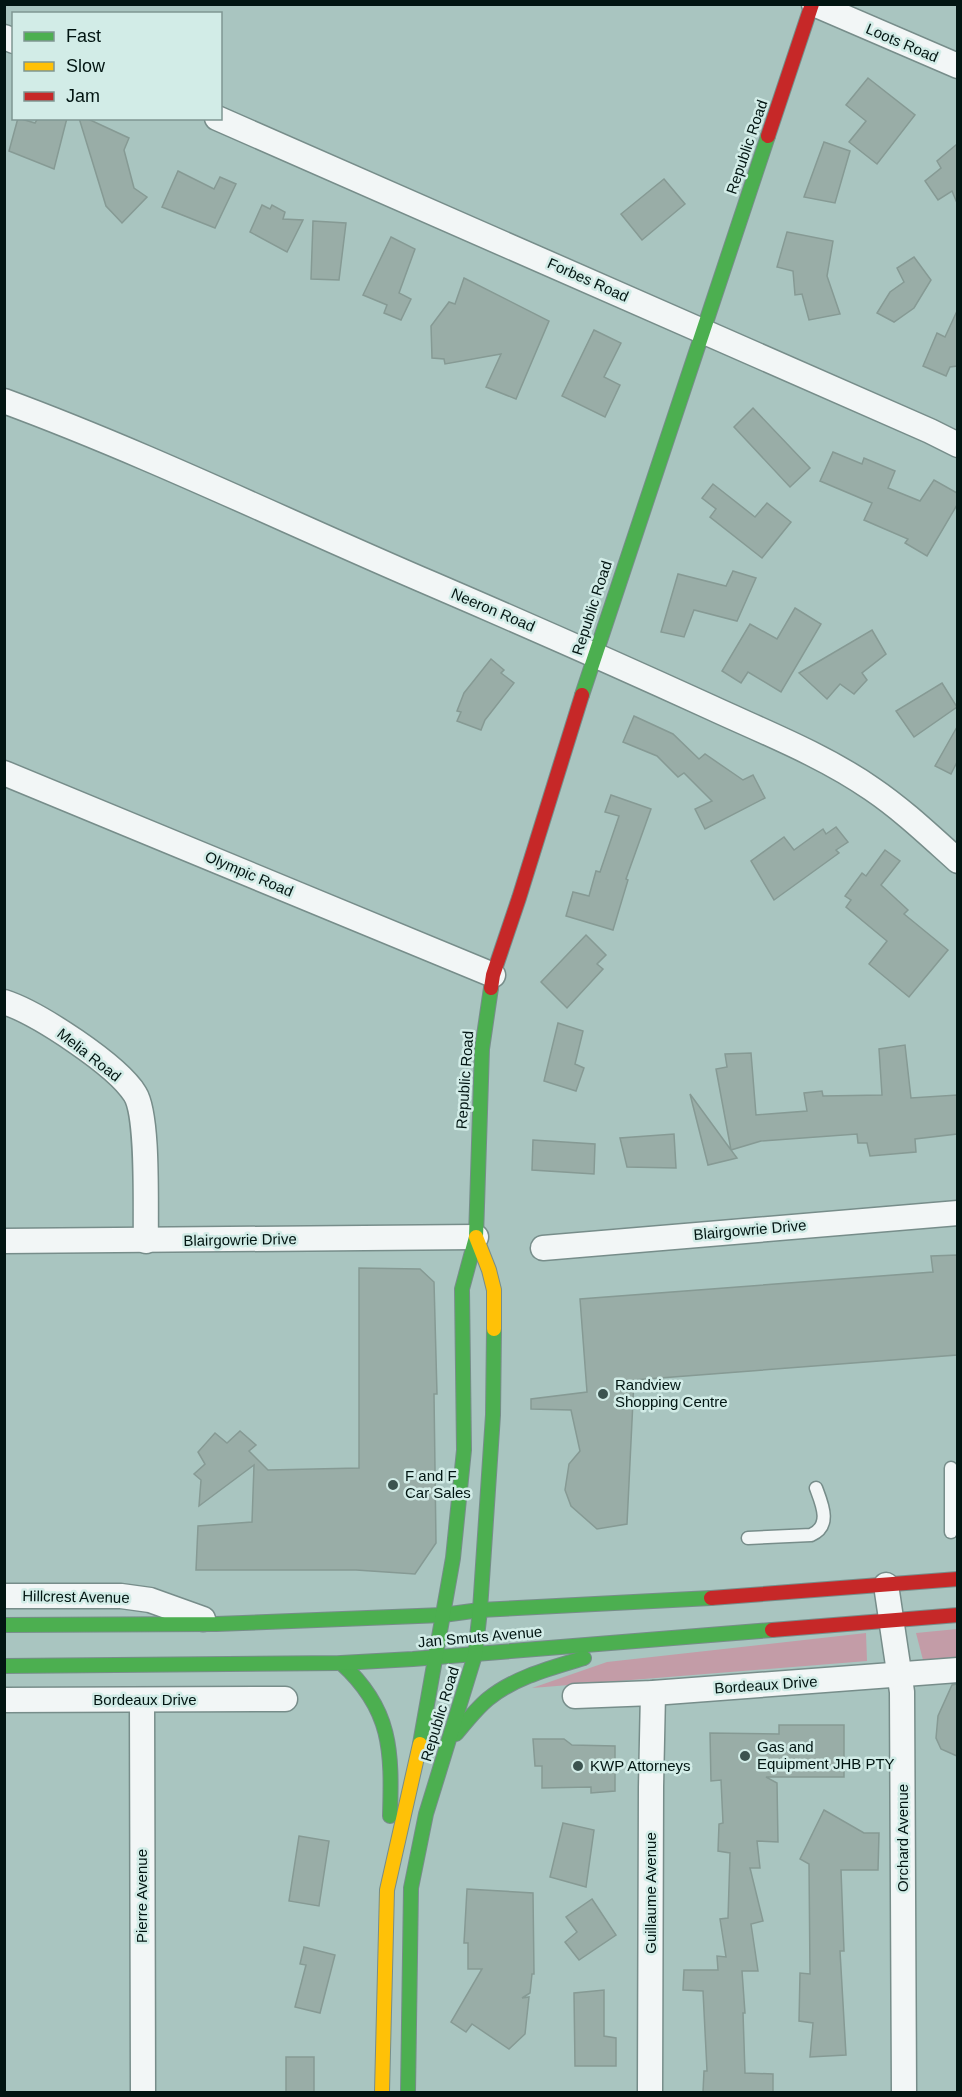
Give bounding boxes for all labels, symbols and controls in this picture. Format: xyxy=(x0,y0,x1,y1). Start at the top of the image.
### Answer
legend xyxy=(12,12,222,120)
street label: Loots Road xyxy=(864,20,941,65)
text: Fast xyxy=(66,26,101,46)
text: Slow xyxy=(66,56,106,76)
text: Jam xyxy=(66,86,100,106)
street label: Republic Road xyxy=(722,98,771,196)
street label: Forbes Road xyxy=(545,254,631,305)
street label: Republic Road xyxy=(568,558,615,657)
street label: Neeron Road xyxy=(449,584,538,635)
street label: Olympic Road xyxy=(203,847,296,900)
street label: Melia Road xyxy=(54,1025,124,1085)
street label: Republic Road xyxy=(453,1030,476,1130)
street label: Blairgowrie Drive xyxy=(693,1216,807,1243)
street label: Blairgowrie Drive xyxy=(183,1230,297,1249)
place label: Randview Shopping Centre xyxy=(615,1376,728,1410)
marker: Randview Shopping Centre xyxy=(596,1387,610,1401)
place label: F and F Car Sales xyxy=(405,1467,471,1501)
marker: F and F Car Sales xyxy=(386,1478,400,1492)
street label: Hillcrest Avenue xyxy=(22,1587,130,1606)
street label: Jan Smuts Avenue xyxy=(417,1623,543,1650)
street label: Republic Road xyxy=(417,1664,462,1763)
street label: Bordeaux Drive xyxy=(714,1672,818,1697)
street label: Bordeaux Drive xyxy=(93,1691,197,1708)
place label: Gas and Equipment JHB PTY xyxy=(757,1738,895,1772)
marker: Gas and Equipment JHB PTY xyxy=(738,1749,752,1763)
place label: KWP Attorneys xyxy=(590,1757,691,1774)
marker: KWP Attorneys xyxy=(571,1759,585,1773)
street label: Orchard Avenue xyxy=(894,1784,911,1892)
street label: Guillaume Avenue xyxy=(642,1832,659,1954)
street label: Pierre Avenue xyxy=(133,1849,150,1943)

